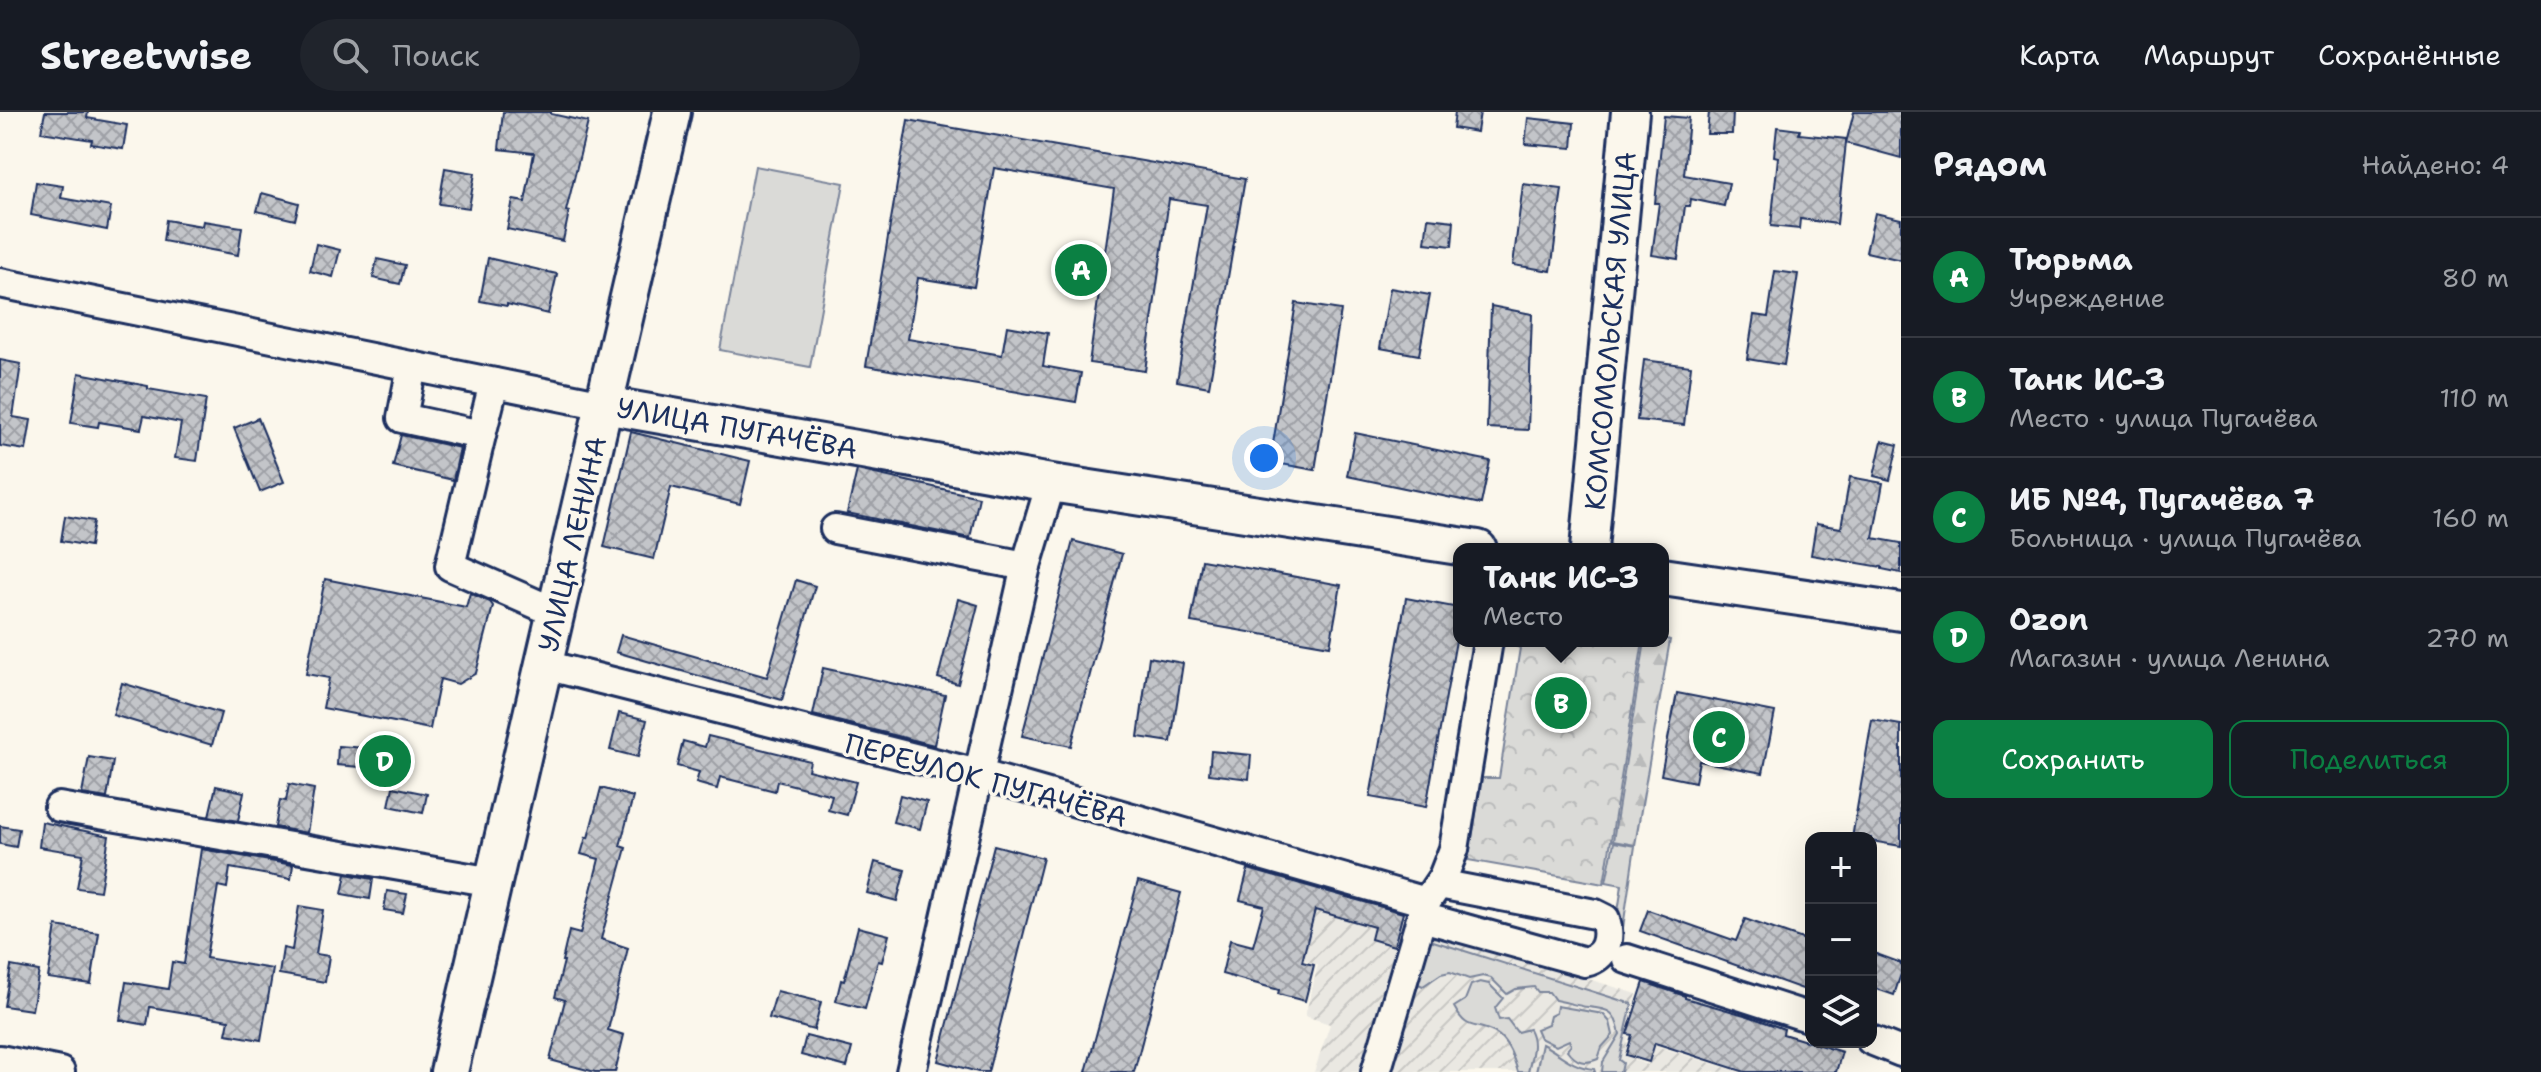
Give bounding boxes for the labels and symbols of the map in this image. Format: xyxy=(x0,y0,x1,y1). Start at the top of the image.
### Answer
street label: КОМСОМОЛЬСКАЯ УЛИЦА xyxy=(1575,150,1645,512)
pin: A xyxy=(1055,240,1107,300)
street label: УЛИЦА ПУГАЧЁВА xyxy=(614,388,860,468)
street label: УЛИЦА ЛЕНИНА xyxy=(529,433,615,655)
your location xyxy=(1244,438,1284,478)
pin: B xyxy=(1535,673,1587,733)
pin: C xyxy=(1693,707,1745,767)
street label: ПЕРЕУЛОК ПУГАЧЁВА xyxy=(841,724,1131,836)
pin: D xyxy=(359,731,411,791)

